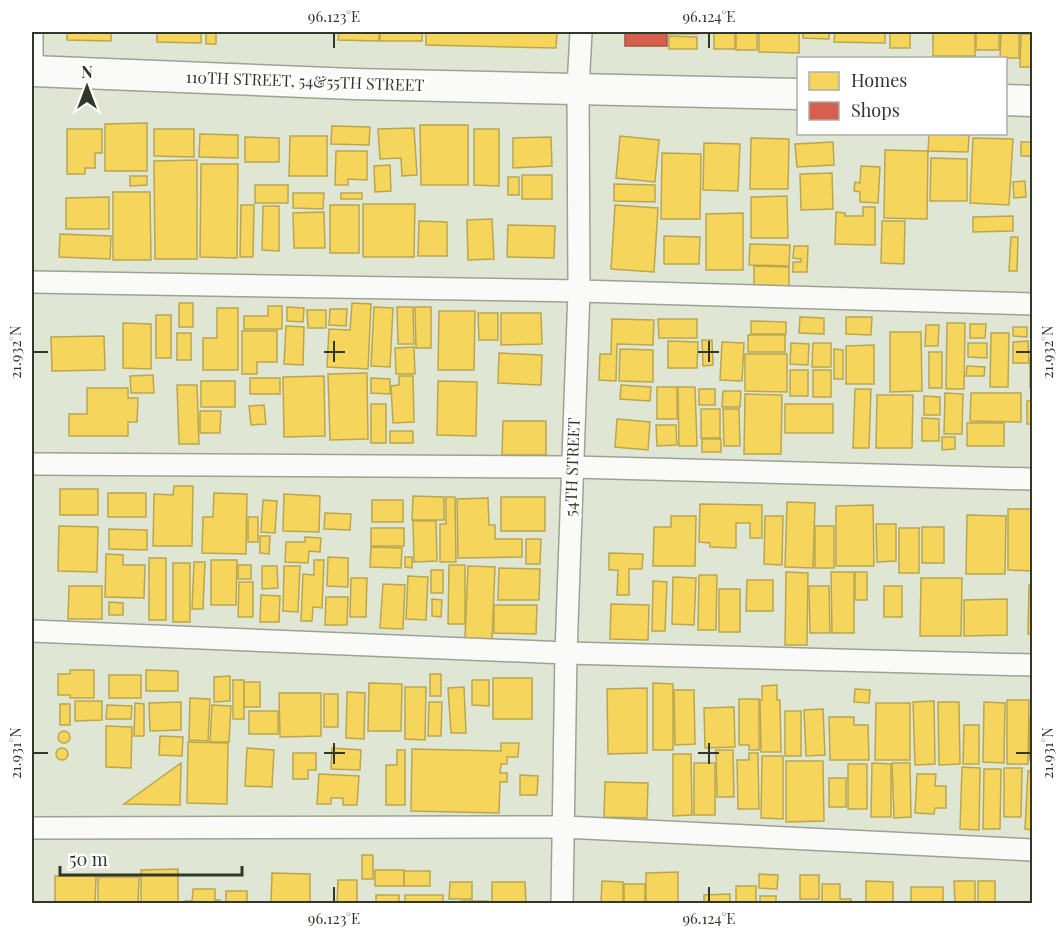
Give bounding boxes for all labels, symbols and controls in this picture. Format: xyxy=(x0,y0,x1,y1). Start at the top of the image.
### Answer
text: 96.123°E xyxy=(308,6,360,26)
text: 96.124°E xyxy=(682,6,736,26)
north arrow xyxy=(57,57,117,117)
legend xyxy=(797,57,1007,135)
text: N xyxy=(81,61,93,82)
street label: 110TH STREET, 54&55TH STREET xyxy=(185,66,425,95)
text: Homes xyxy=(851,68,907,92)
text: Shops xyxy=(851,98,900,122)
text: 21.932°N xyxy=(5,325,25,379)
text: 21.932°N xyxy=(1037,325,1057,379)
street label: 54TH STREET xyxy=(559,417,584,517)
text: 21.931°N xyxy=(5,727,25,779)
text: 21.931°N xyxy=(1037,727,1057,779)
scale bar xyxy=(60,839,242,877)
text: 50 m xyxy=(69,847,108,871)
text: 96.123°E xyxy=(308,908,360,928)
text: 96.124°E xyxy=(682,908,736,928)

